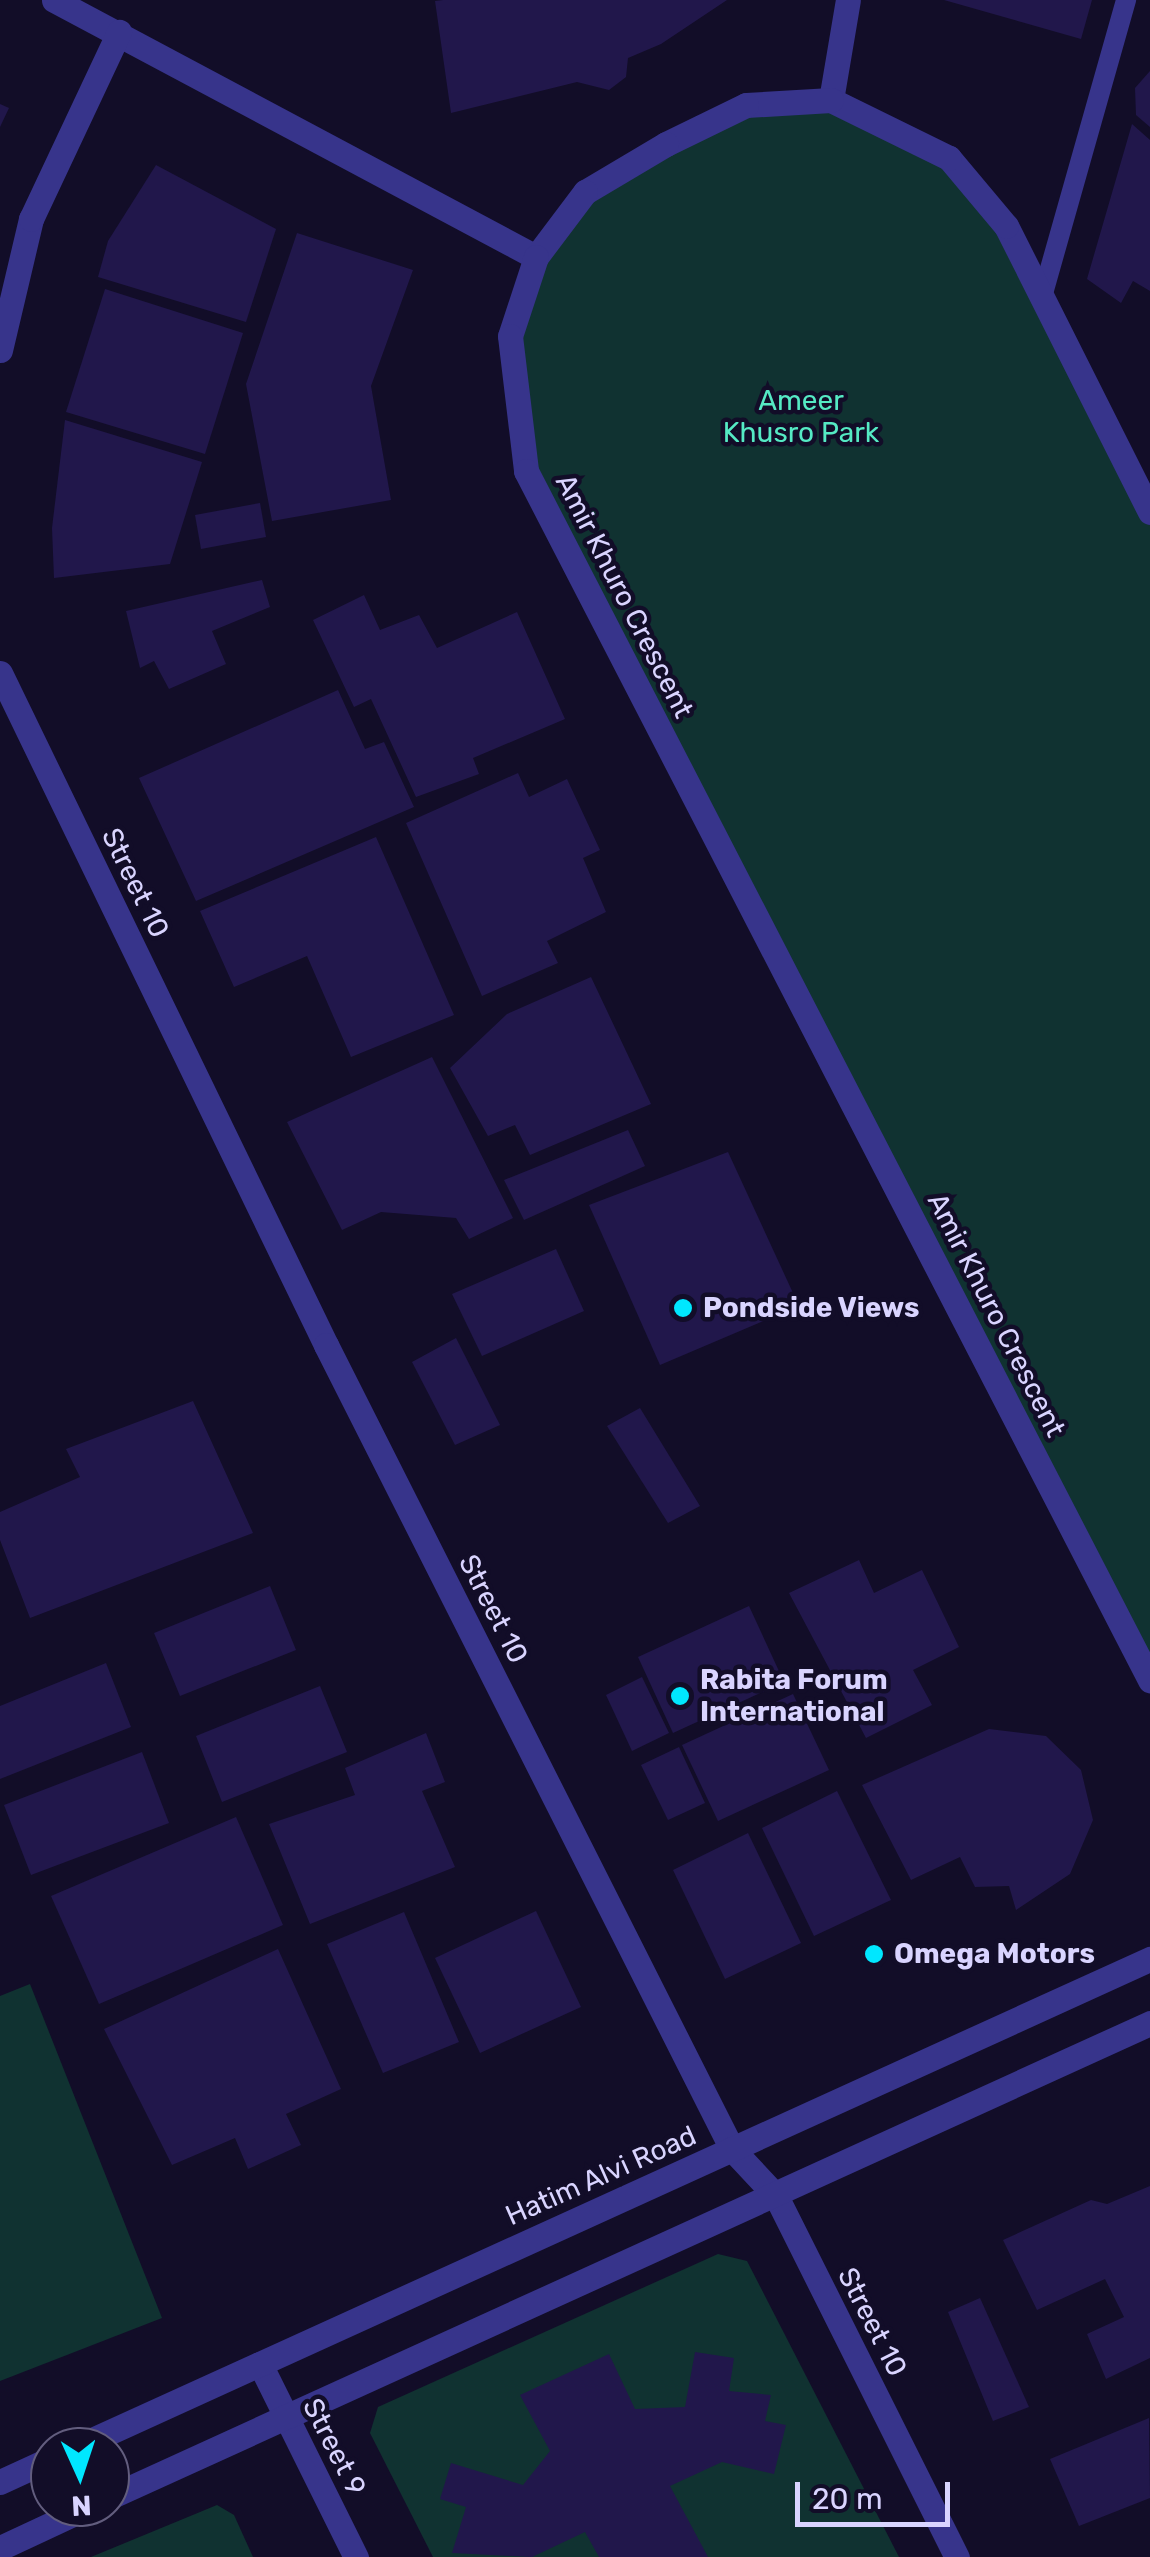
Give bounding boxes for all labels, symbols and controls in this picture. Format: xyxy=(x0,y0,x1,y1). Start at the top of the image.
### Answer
park label: Ameer Khusro Park xyxy=(723,384,879,450)
street label: Amir Khuro Crescent xyxy=(548,468,700,724)
street label: Street 10 xyxy=(94,823,176,943)
street label: Amir Khuro Crescent xyxy=(920,1187,1072,1443)
place label: Pondside Views xyxy=(703,1291,920,1325)
marker: Pondside Views xyxy=(672,1297,694,1319)
street label: Street 10 xyxy=(451,1549,535,1669)
place label: Rabita Forum International xyxy=(700,1663,888,1729)
marker: Rabita Forum International xyxy=(669,1685,691,1707)
place label: Omega Motors xyxy=(894,1937,1095,1971)
marker: Omega Motors xyxy=(863,1943,885,1965)
street label: Hatim Alvi Road xyxy=(500,2119,702,2233)
street label: Street 10 xyxy=(830,2262,914,2382)
street label: Street 9 xyxy=(295,2393,373,2501)
north arrow xyxy=(30,2427,130,2527)
scale bar xyxy=(800,2462,955,2524)
text: 20 m xyxy=(812,2481,883,2517)
text: N xyxy=(71,2488,92,2522)

